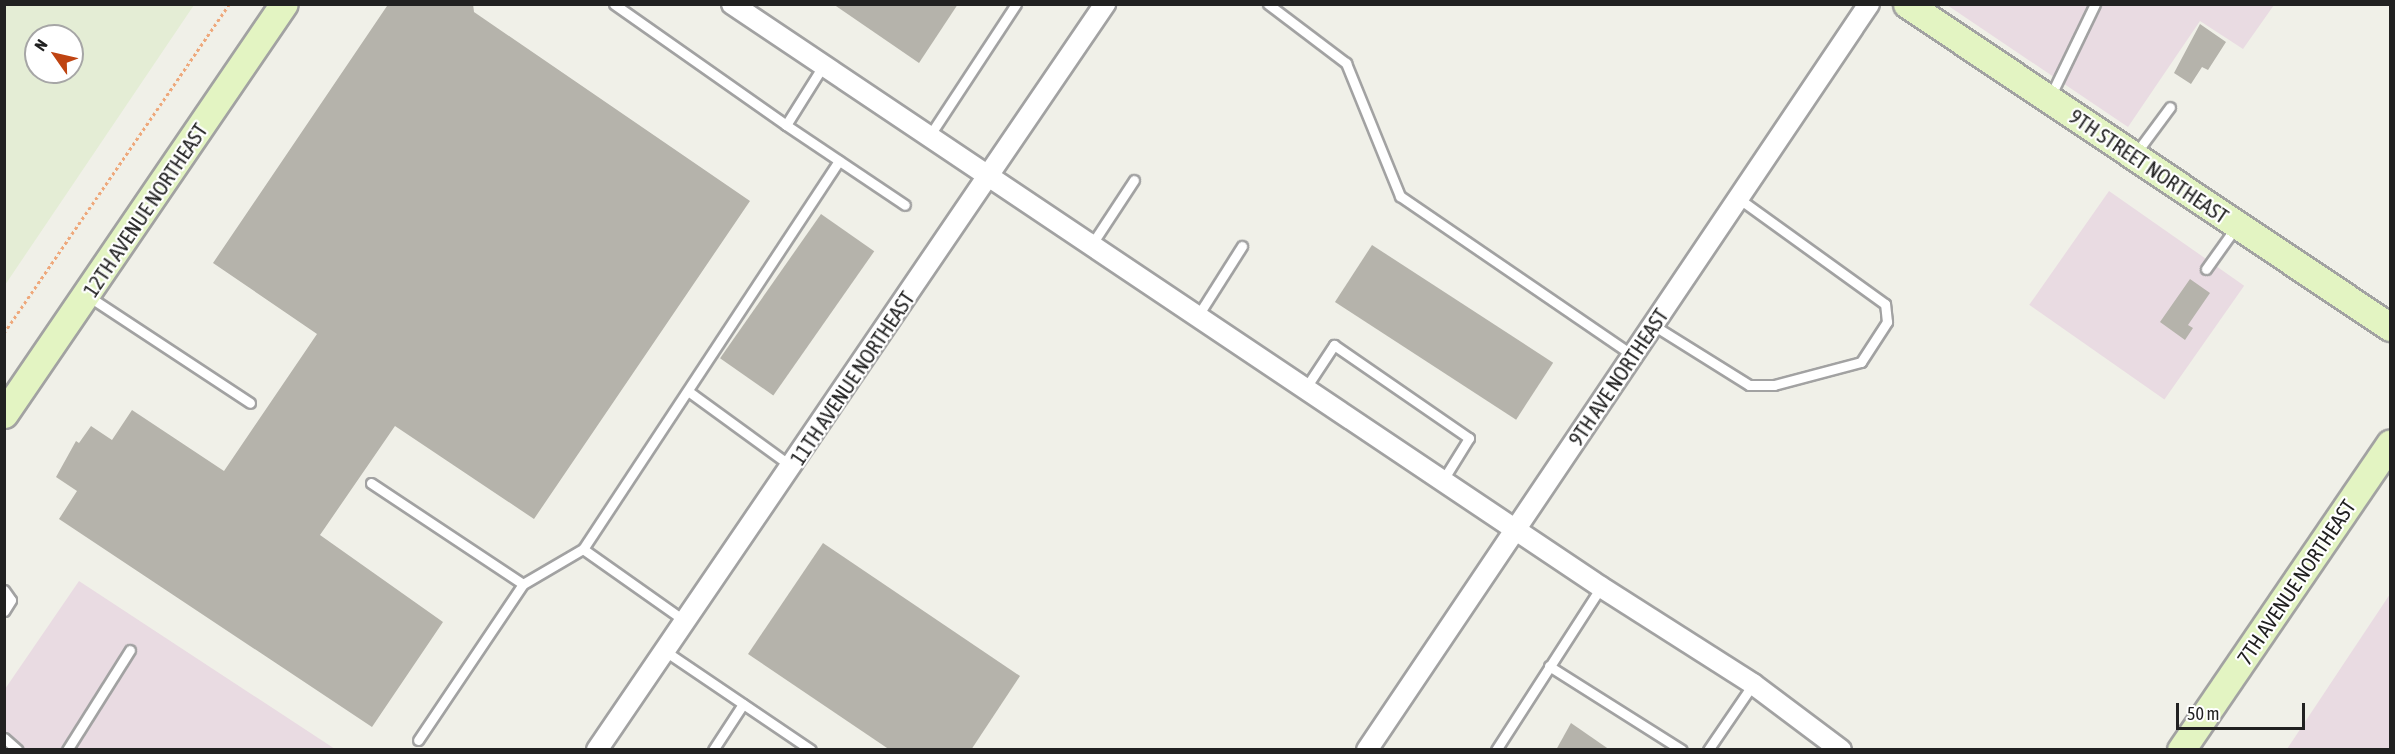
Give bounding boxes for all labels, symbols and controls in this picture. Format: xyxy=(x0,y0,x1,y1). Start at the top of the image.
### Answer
north arrow xyxy=(24,24,84,84)
text: N xyxy=(31,36,51,54)
street label: 9TH STREET NORTHEAST xyxy=(2065,103,2233,229)
street label: 12TH AVENUE NORTHEAST xyxy=(78,119,212,301)
street label: 11TH AVENUE NORTHEAST xyxy=(785,287,919,469)
street label: 9TH AVE NORTHEAST xyxy=(1563,304,1673,450)
street label: 7TH AVENUE NORTHEAST xyxy=(2231,495,2361,669)
scale bar xyxy=(2179,691,2308,729)
text: 50 m xyxy=(2187,703,2219,724)

